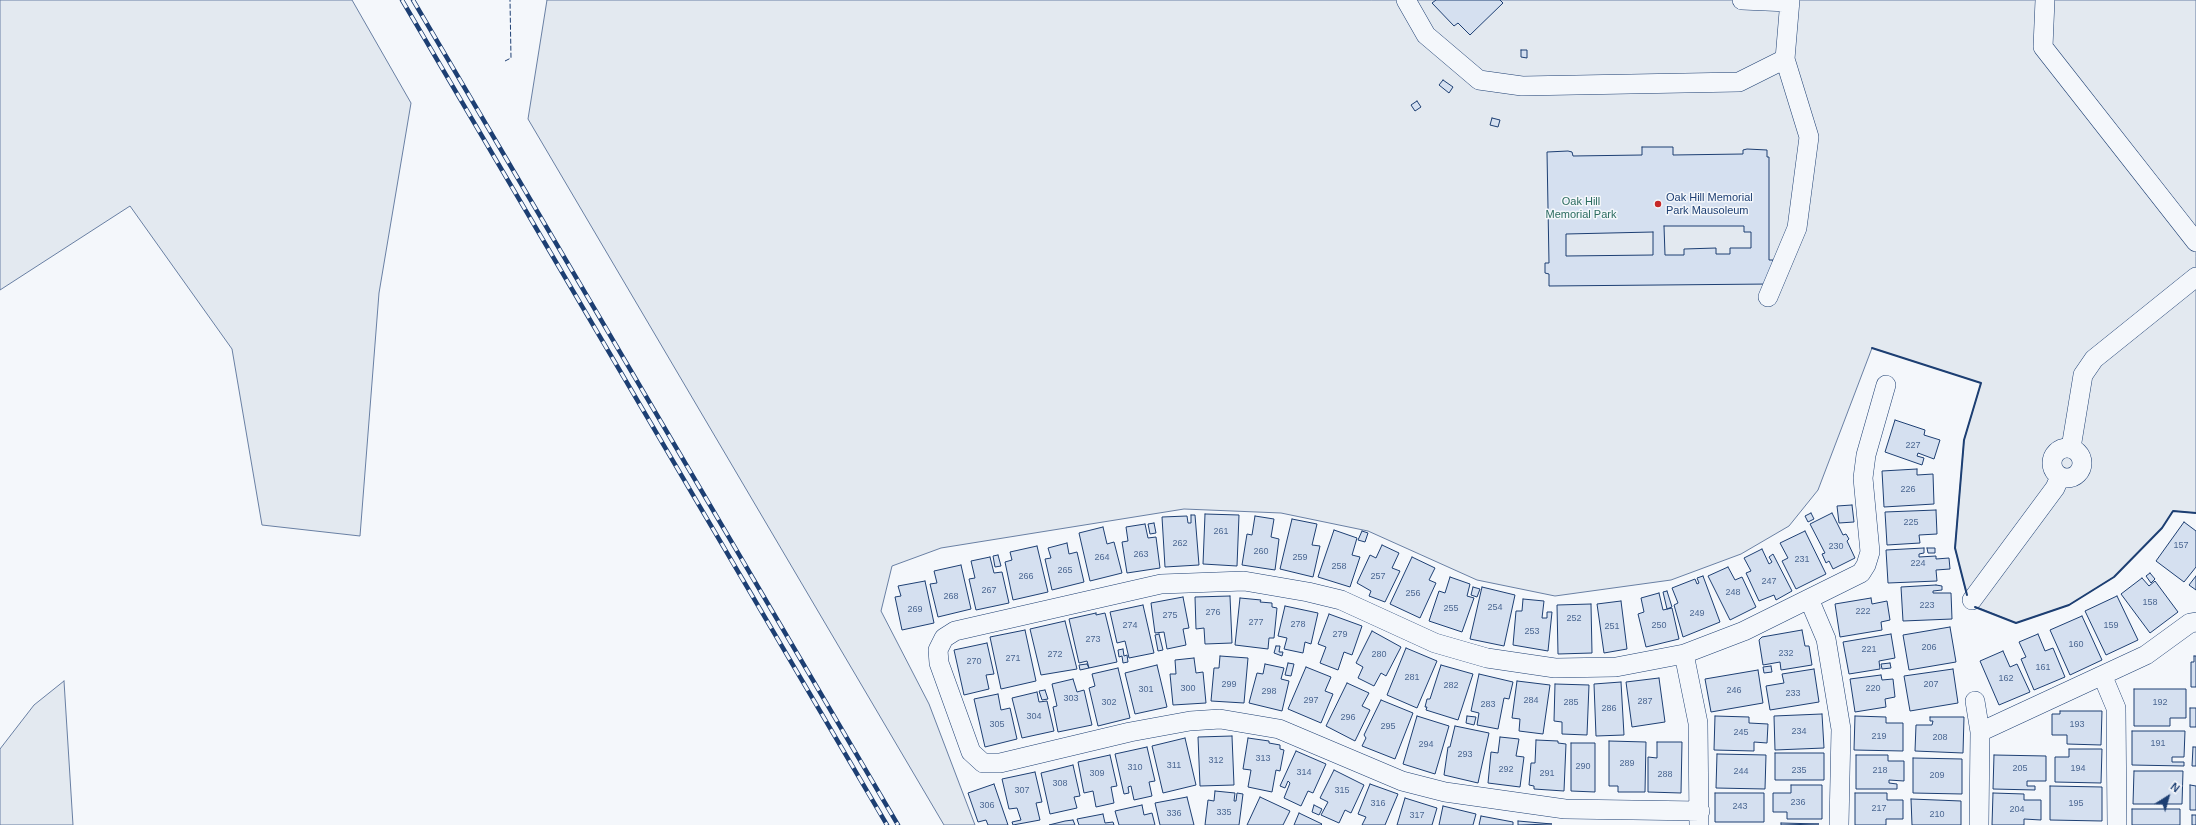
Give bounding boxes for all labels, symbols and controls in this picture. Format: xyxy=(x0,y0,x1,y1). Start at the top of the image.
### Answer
place label: Oak Hill Memorial Park Mausoleum xyxy=(1666,191,1753,217)
park label: Oak Hill Memorial Park xyxy=(1546,195,1616,221)
marker: Oak Hill Memorial Park Mausoleum xyxy=(1653,199,1663,209)
house number: 227 xyxy=(1905,441,1921,451)
house number: 226 xyxy=(1900,485,1916,495)
house number: 225 xyxy=(1903,518,1919,528)
house number: 261 xyxy=(1213,527,1229,537)
house number: 262 xyxy=(1172,539,1188,549)
house number: 157 xyxy=(2173,541,2189,551)
house number: 230 xyxy=(1828,542,1844,552)
house number: 260 xyxy=(1253,547,1269,557)
house number: 263 xyxy=(1133,550,1149,560)
house number: 264 xyxy=(1094,553,1110,563)
house number: 259 xyxy=(1292,553,1308,563)
house number: 231 xyxy=(1794,555,1810,565)
house number: 224 xyxy=(1910,559,1926,569)
house number: 258 xyxy=(1331,562,1347,572)
house number: 265 xyxy=(1057,566,1073,576)
house number: 266 xyxy=(1018,572,1034,582)
house number: 257 xyxy=(1370,572,1386,582)
house number: 247 xyxy=(1761,577,1777,587)
house number: 267 xyxy=(981,586,997,596)
house number: 248 xyxy=(1725,588,1741,598)
house number: 256 xyxy=(1405,589,1421,599)
house number: 268 xyxy=(943,592,959,602)
house number: 158 xyxy=(2142,598,2158,608)
house number: 223 xyxy=(1919,601,1935,611)
house number: 254 xyxy=(1487,603,1503,613)
house number: 255 xyxy=(1443,604,1459,614)
house number: 269 xyxy=(907,605,923,615)
house number: 222 xyxy=(1855,607,1871,617)
house number: 276 xyxy=(1205,608,1221,618)
house number: 249 xyxy=(1689,609,1705,619)
house number: 275 xyxy=(1162,611,1178,621)
house number: 252 xyxy=(1566,614,1582,624)
house number: 277 xyxy=(1248,618,1264,628)
house number: 278 xyxy=(1290,620,1306,630)
house number: 274 xyxy=(1122,621,1138,631)
house number: 250 xyxy=(1651,621,1667,631)
house number: 159 xyxy=(2103,621,2119,631)
house number: 251 xyxy=(1604,622,1620,632)
house number: 253 xyxy=(1524,627,1540,637)
house number: 279 xyxy=(1332,630,1348,640)
house number: 273 xyxy=(1085,635,1101,645)
house number: 160 xyxy=(2068,640,2084,650)
house number: 206 xyxy=(1921,643,1937,653)
house number: 221 xyxy=(1861,645,1877,655)
house number: 232 xyxy=(1778,649,1794,659)
house number: 272 xyxy=(1047,650,1063,660)
house number: 280 xyxy=(1371,650,1387,660)
house number: 271 xyxy=(1005,654,1021,664)
house number: 270 xyxy=(966,657,982,667)
house number: 161 xyxy=(2035,663,2051,673)
house number: 281 xyxy=(1404,673,1420,683)
house number: 162 xyxy=(1998,674,2014,684)
house number: 299 xyxy=(1221,680,1237,690)
house number: 207 xyxy=(1923,680,1939,690)
house number: 282 xyxy=(1443,681,1459,691)
house number: 300 xyxy=(1180,684,1196,694)
house number: 220 xyxy=(1865,684,1881,694)
house number: 301 xyxy=(1138,685,1154,695)
house number: 246 xyxy=(1726,686,1742,696)
house number: 298 xyxy=(1261,687,1277,697)
house number: 233 xyxy=(1785,689,1801,699)
house number: 303 xyxy=(1063,694,1079,704)
house number: 297 xyxy=(1303,696,1319,706)
house number: 284 xyxy=(1523,696,1539,706)
house number: 287 xyxy=(1637,697,1653,707)
house number: 302 xyxy=(1101,698,1117,708)
house number: 285 xyxy=(1563,698,1579,708)
house number: 192 xyxy=(2152,698,2168,708)
house number: 283 xyxy=(1480,700,1496,710)
house number: 286 xyxy=(1601,704,1617,714)
house number: 304 xyxy=(1026,712,1042,722)
house number: 296 xyxy=(1340,713,1356,723)
house number: 305 xyxy=(989,720,1005,730)
house number: 193 xyxy=(2069,720,2085,730)
house number: 295 xyxy=(1380,722,1396,732)
house number: 234 xyxy=(1791,727,1807,737)
house number: 245 xyxy=(1733,728,1749,738)
house number: 219 xyxy=(1871,732,1887,742)
house number: 208 xyxy=(1932,733,1948,743)
house number: 191 xyxy=(2150,739,2166,749)
house number: 294 xyxy=(1418,740,1434,750)
house number: 293 xyxy=(1457,750,1473,760)
house number: 313 xyxy=(1255,754,1271,764)
house number: 312 xyxy=(1208,756,1224,766)
house number: 289 xyxy=(1619,759,1635,769)
house number: 311 xyxy=(1167,761,1181,771)
house number: 290 xyxy=(1575,762,1591,772)
house number: 310 xyxy=(1127,763,1143,773)
house number: 205 xyxy=(2012,764,2028,774)
house number: 194 xyxy=(2070,764,2086,774)
house number: 292 xyxy=(1498,765,1514,775)
house number: 235 xyxy=(1791,766,1807,776)
house number: 218 xyxy=(1872,766,1888,776)
house number: 244 xyxy=(1733,767,1749,777)
house number: 314 xyxy=(1296,768,1312,778)
house number: 309 xyxy=(1089,769,1105,779)
house number: 291 xyxy=(1539,769,1555,779)
house number: 288 xyxy=(1657,770,1673,780)
house number: 209 xyxy=(1929,771,1945,781)
north arrow xyxy=(2148,777,2188,817)
house number: 308 xyxy=(1052,779,1068,789)
text: N xyxy=(2168,780,2182,795)
house number: 307 xyxy=(1014,786,1030,796)
house number: 315 xyxy=(1334,786,1350,796)
house number: 236 xyxy=(1790,798,1806,808)
house number: 316 xyxy=(1370,799,1386,809)
house number: 195 xyxy=(2068,799,2084,809)
house number: 306 xyxy=(979,801,995,811)
house number: 243 xyxy=(1732,802,1748,812)
house number: 217 xyxy=(1871,804,1887,814)
house number: 204 xyxy=(2009,805,2025,815)
house number: 335 xyxy=(1216,808,1232,818)
house number: 336 xyxy=(1166,809,1182,819)
house number: 210 xyxy=(1929,810,1945,820)
house number: 317 xyxy=(1409,811,1425,821)

